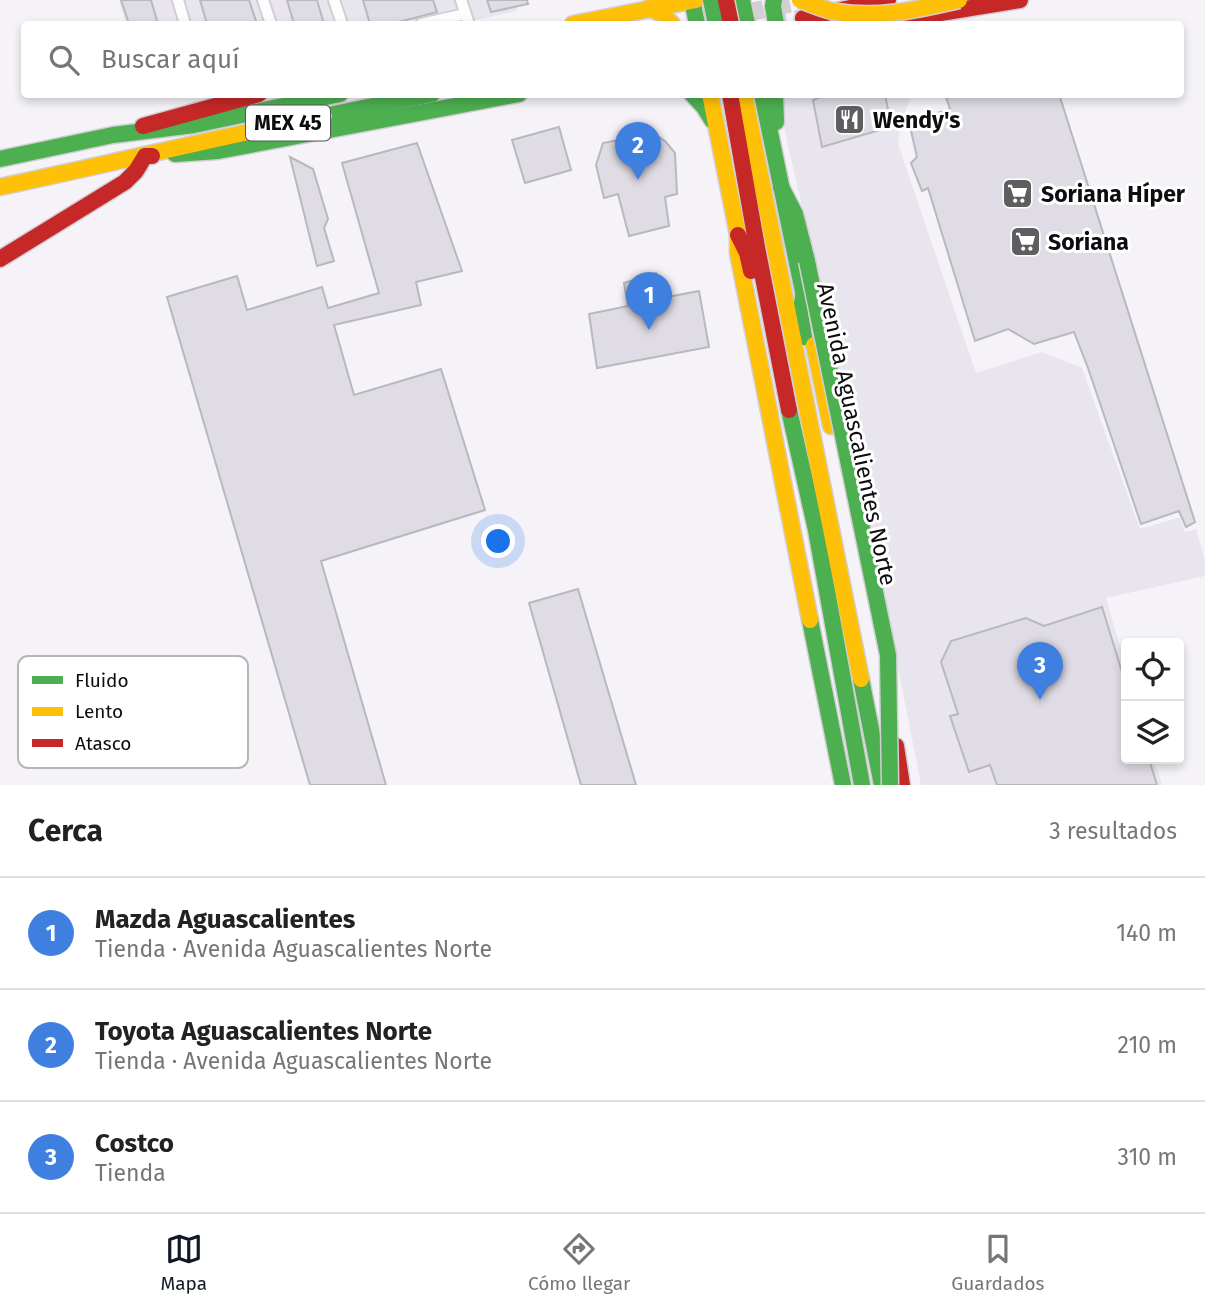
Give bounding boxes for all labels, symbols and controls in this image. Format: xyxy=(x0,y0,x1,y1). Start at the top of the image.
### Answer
search box xyxy=(21,21,1184,98)
icon: search xyxy=(45,41,83,79)
text: Buscar aquí xyxy=(101,44,239,75)
restaurant icon: Wendy's xyxy=(833,103,867,137)
road number: MEX 45 xyxy=(246,106,330,140)
place label: Wendy's xyxy=(873,106,960,134)
pin: 2 xyxy=(615,122,661,180)
supermarket icon: Soriana Híper xyxy=(1001,177,1035,211)
place label: Soriana Híper xyxy=(1041,180,1186,208)
supermarket icon: Soriana xyxy=(1008,225,1042,259)
place label: Soriana xyxy=(1048,228,1129,256)
pin: 1 xyxy=(626,272,672,330)
street label: Avenida Aguascalientes Norte xyxy=(811,280,903,588)
your location xyxy=(481,524,515,558)
map controls xyxy=(1121,638,1184,764)
button: locate xyxy=(1121,638,1184,701)
pin: 3 xyxy=(1017,642,1063,700)
legend xyxy=(18,656,248,768)
text: Fluido xyxy=(75,669,129,692)
text: Lento xyxy=(75,700,123,723)
button: layers xyxy=(1121,701,1184,764)
text: Atasco xyxy=(75,732,131,755)
text: Cerca xyxy=(28,813,103,849)
text: 3 resultados xyxy=(1049,817,1177,845)
text: Mazda Aguascalientes xyxy=(95,904,355,935)
text: 1 xyxy=(46,919,56,947)
text: 140 m xyxy=(1116,919,1177,947)
text: Tienda · Avenida Aguascalientes Norte xyxy=(95,935,492,963)
text: Toyota Aguascalientes Norte xyxy=(95,1016,432,1047)
text: 2 xyxy=(45,1031,57,1059)
text: 210 m xyxy=(1118,1031,1177,1059)
text: Tienda · Avenida Aguascalientes Norte xyxy=(95,1047,492,1075)
text: Costco xyxy=(95,1128,174,1159)
text: 3 xyxy=(45,1143,57,1171)
text: 310 m xyxy=(1117,1143,1177,1171)
text: Tienda xyxy=(95,1159,166,1187)
tab: Mapa xyxy=(160,1230,207,1295)
tab: Cómo llegar xyxy=(528,1230,630,1295)
tab: Guardados xyxy=(951,1230,1044,1295)

